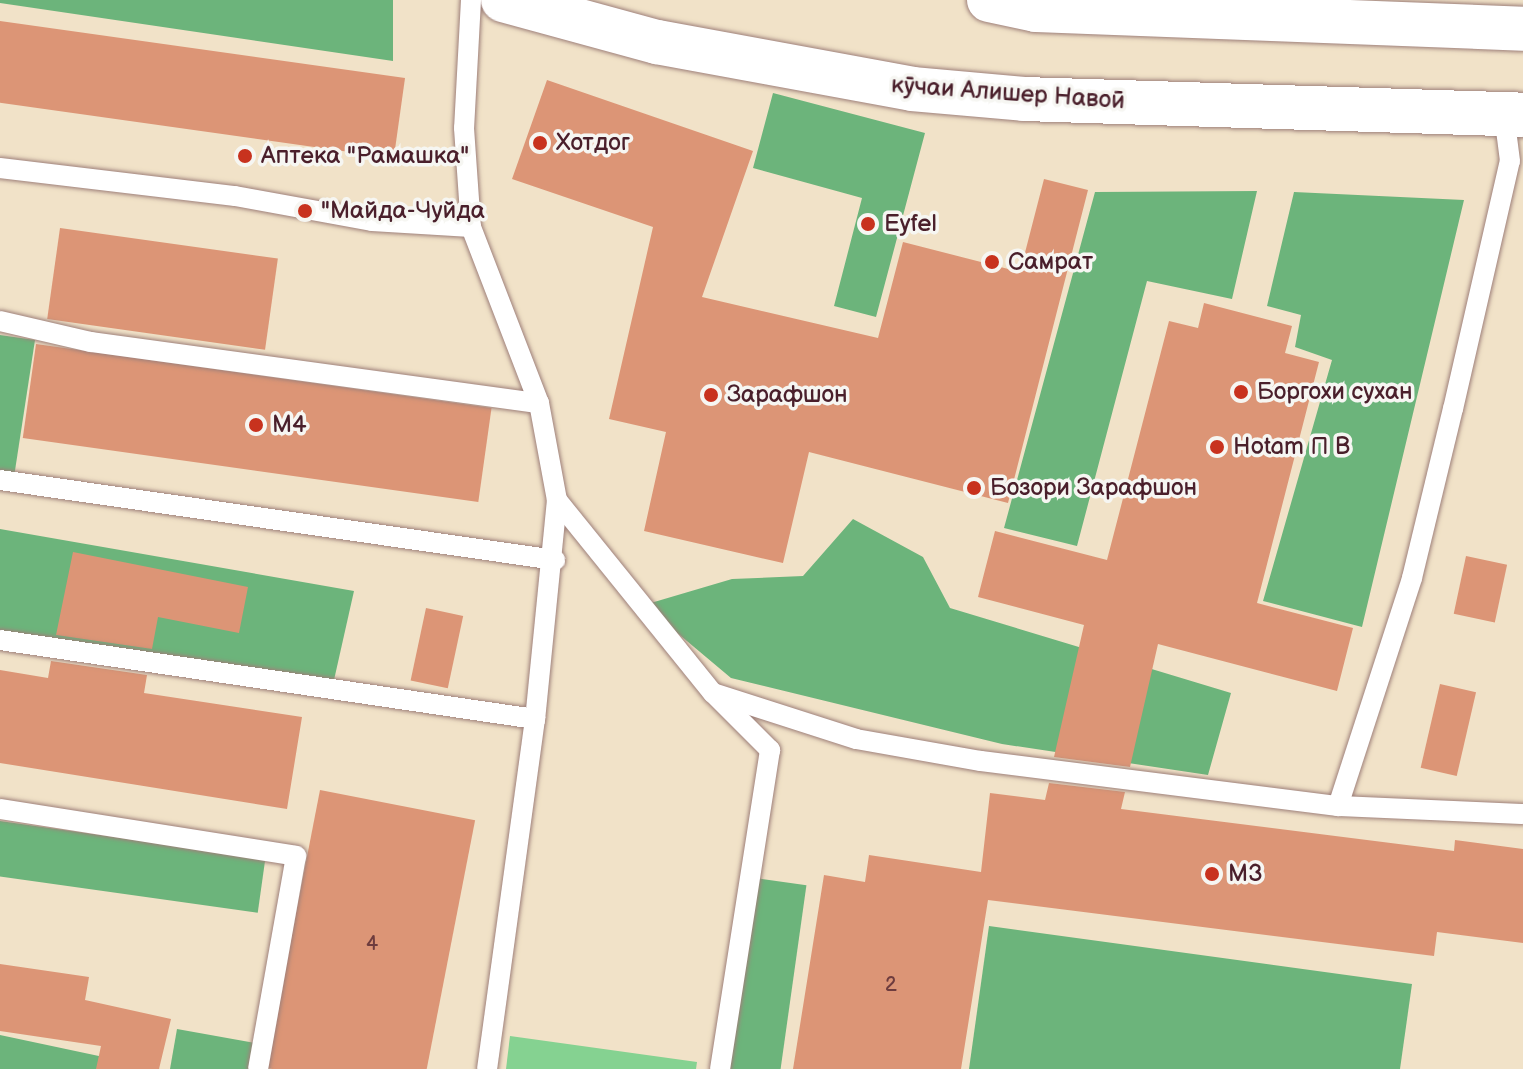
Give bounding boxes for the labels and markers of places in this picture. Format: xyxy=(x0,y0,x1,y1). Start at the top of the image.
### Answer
place label: Хотдог xyxy=(556,129,630,157)
marker: Хотдог xyxy=(531,134,549,152)
place label: Аптека "Рамашка" xyxy=(261,142,469,170)
marker: Аптека "Рамашка" xyxy=(236,147,254,165)
place label: "Майда-Чуйда xyxy=(321,197,485,225)
marker: "Майда-Чуйда xyxy=(296,202,314,220)
place label: Eyfel xyxy=(884,210,937,238)
marker: Eyfel xyxy=(859,215,877,233)
place label: Самрат xyxy=(1008,248,1093,276)
marker: Самрат xyxy=(983,253,1001,271)
place label: Боргохи сухан xyxy=(1257,378,1413,406)
place label: Зарафшон xyxy=(727,381,848,409)
marker: Боргохи сухан xyxy=(1232,383,1250,401)
marker: Зарафшон xyxy=(702,386,720,404)
place label: М4 xyxy=(272,411,307,439)
marker: М4 xyxy=(247,416,265,434)
place label: Hotam П В xyxy=(1233,433,1350,461)
marker: Hotam П В xyxy=(1208,438,1226,456)
place label: Бозори Зарафшон xyxy=(990,474,1197,502)
marker: Бозори Зарафшон xyxy=(965,479,983,497)
place label: М3 xyxy=(1228,860,1263,888)
marker: М3 xyxy=(1203,865,1221,883)

